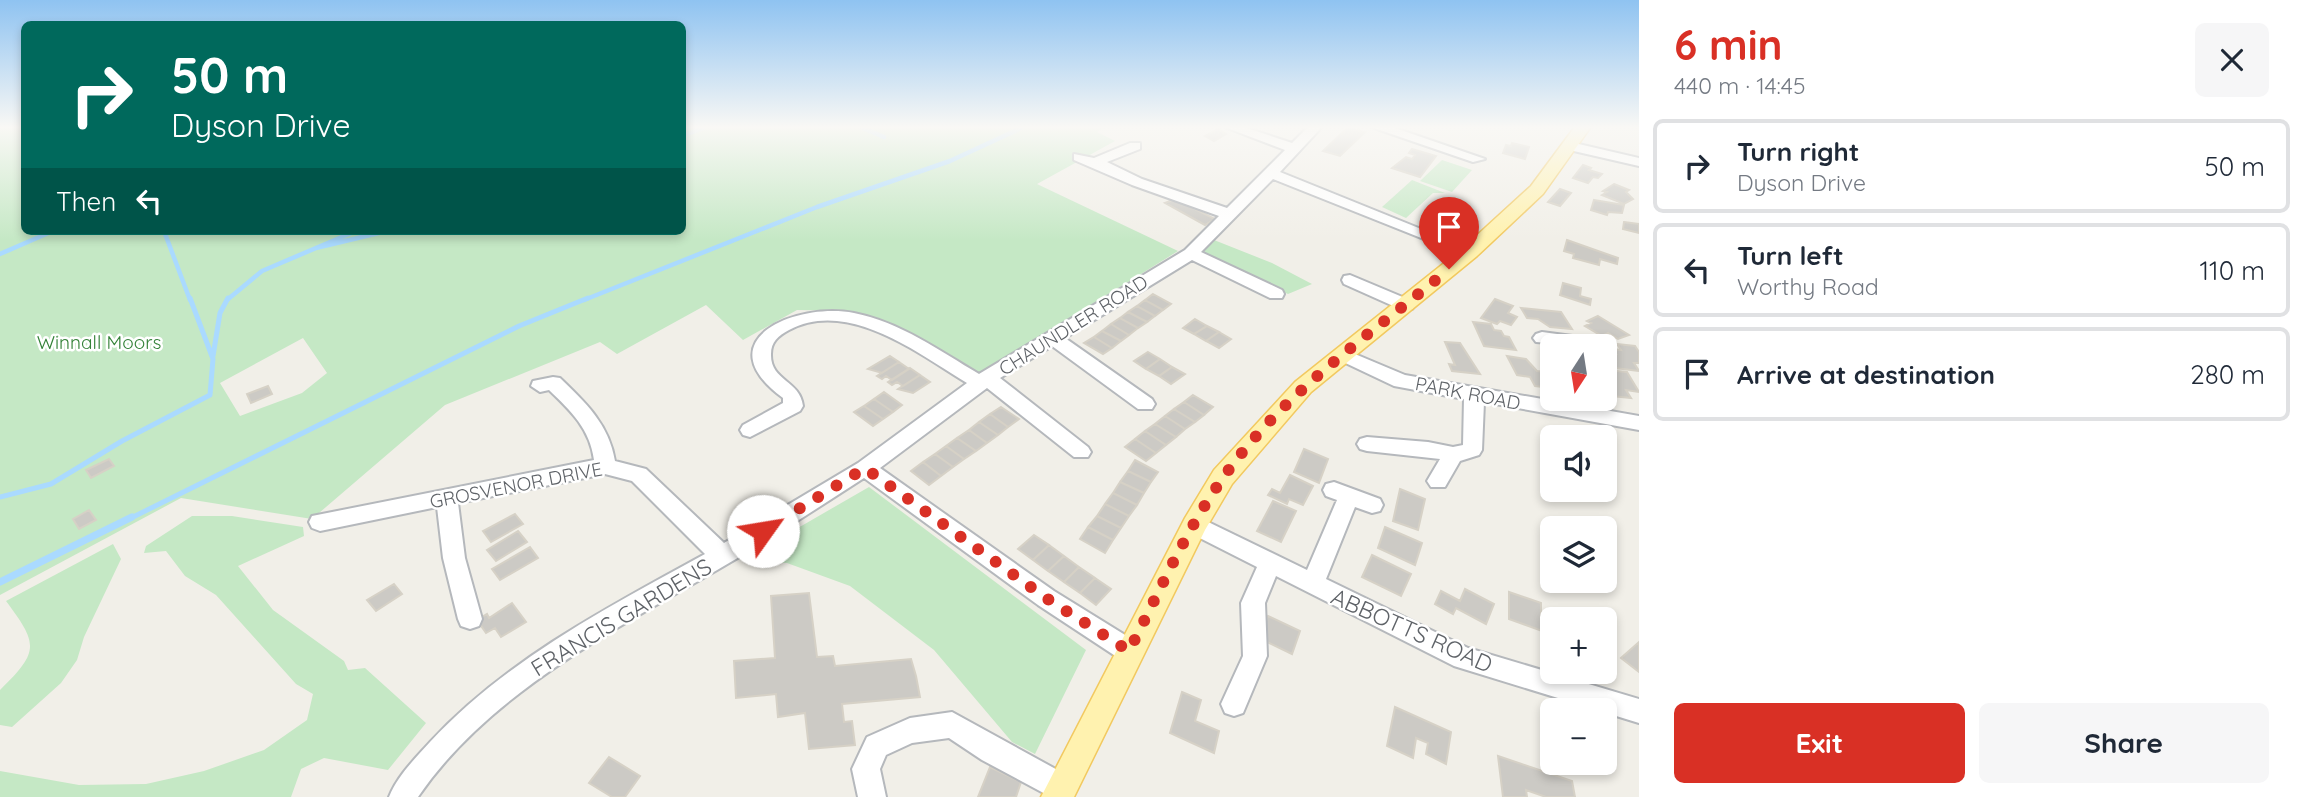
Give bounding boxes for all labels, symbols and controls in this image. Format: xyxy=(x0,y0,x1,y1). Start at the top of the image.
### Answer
text: 6 min xyxy=(1674,18,1783,71)
button: close xyxy=(2195,23,2269,97)
text: 50 m xyxy=(171,44,288,105)
icon: right xyxy=(56,49,147,140)
text: 440 m · 14:45 xyxy=(1674,71,1806,100)
text: Dyson Drive xyxy=(171,105,350,145)
text: Turn right xyxy=(1737,135,1859,168)
icon: right xyxy=(1678,147,1716,185)
text: 50 m xyxy=(2205,150,2265,183)
text: Dyson Drive xyxy=(1737,168,1866,197)
icon: left xyxy=(130,182,168,220)
text: Then xyxy=(56,185,116,218)
pin xyxy=(1419,197,1479,269)
icon: arrive xyxy=(1430,208,1468,246)
text: Turn left xyxy=(1737,239,1844,272)
icon: left xyxy=(1678,251,1716,289)
text: 110 m xyxy=(2199,254,2265,287)
street label: CHAUNDLER ROAD xyxy=(994,270,1152,380)
text: Worthy Road xyxy=(1737,272,1879,301)
park label: Winnall Moors xyxy=(37,330,161,354)
north arrow xyxy=(1540,334,1617,411)
map controls xyxy=(1540,334,1617,775)
icon: arrive xyxy=(1678,355,1716,393)
text: Arrive at destination xyxy=(1737,358,1995,391)
text: 280 m xyxy=(2190,358,2265,391)
street label: PARK ROAD xyxy=(1413,371,1523,415)
button: sound xyxy=(1540,425,1617,502)
street label: GROSVENOR DRIVE xyxy=(428,456,604,514)
position arrow xyxy=(726,494,800,568)
button: layers xyxy=(1540,516,1617,593)
street label: FRANCIS GARDENS xyxy=(525,552,717,682)
street label: ABBOTTS ROAD xyxy=(1327,581,1497,679)
button: + xyxy=(1540,607,1617,684)
button: − xyxy=(1540,698,1617,775)
button: Exit xyxy=(1674,703,1965,783)
button: Share xyxy=(1979,703,2269,783)

